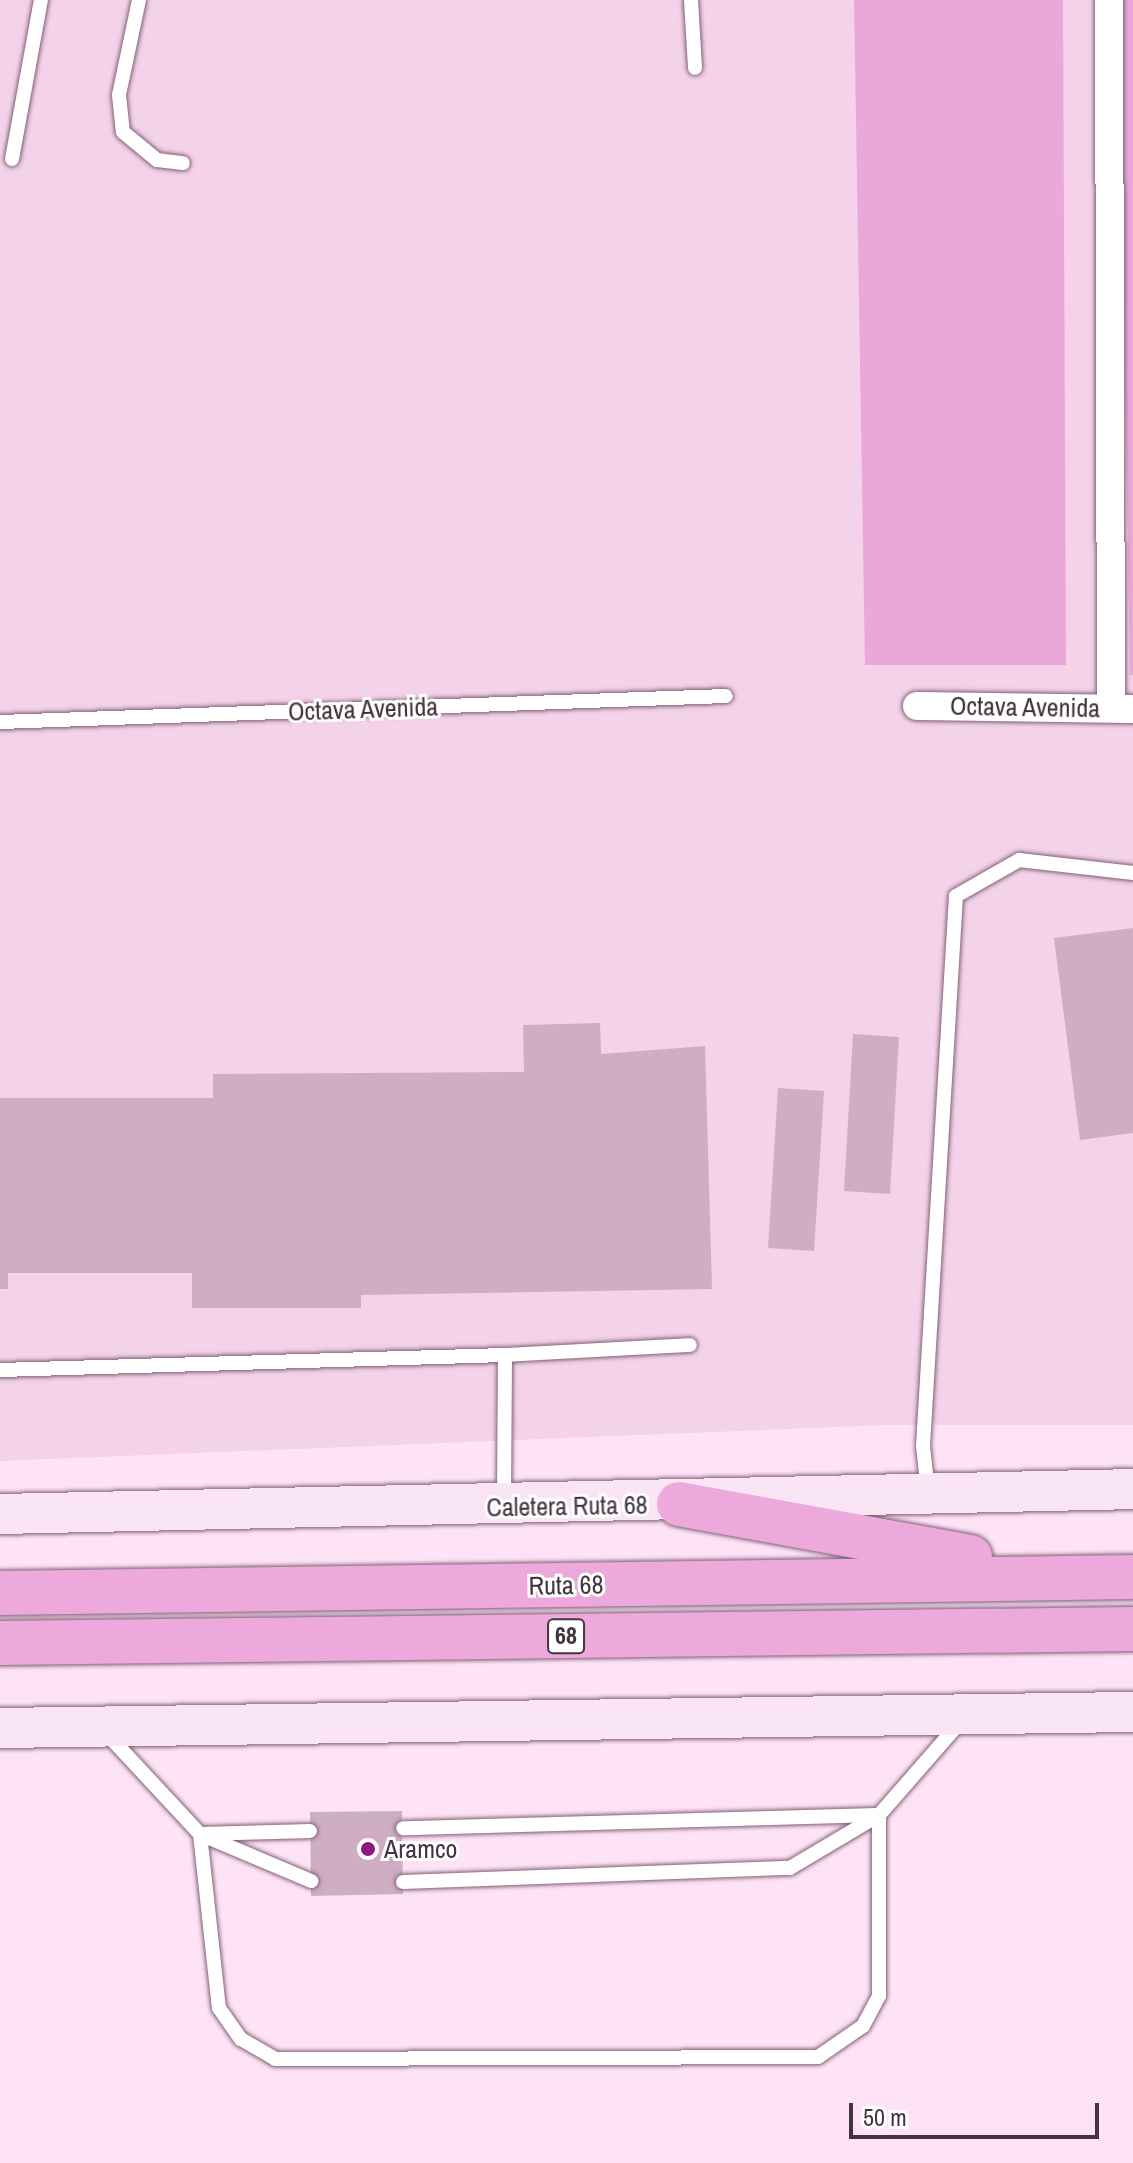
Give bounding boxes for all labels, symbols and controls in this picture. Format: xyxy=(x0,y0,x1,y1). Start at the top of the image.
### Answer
street label: Octava Avenida xyxy=(949,690,1101,724)
street label: Octava Avenida xyxy=(287,691,439,727)
street label: Caletera Ruta 68 xyxy=(486,1489,648,1523)
street label: Ruta 68 xyxy=(528,1569,604,1601)
road number: 68 xyxy=(546,1616,586,1656)
place label: Aramco xyxy=(384,1833,457,1865)
marker: Aramco xyxy=(359,1840,377,1858)
scale bar xyxy=(853,2087,1103,2137)
text: 50 m xyxy=(863,2101,907,2133)

